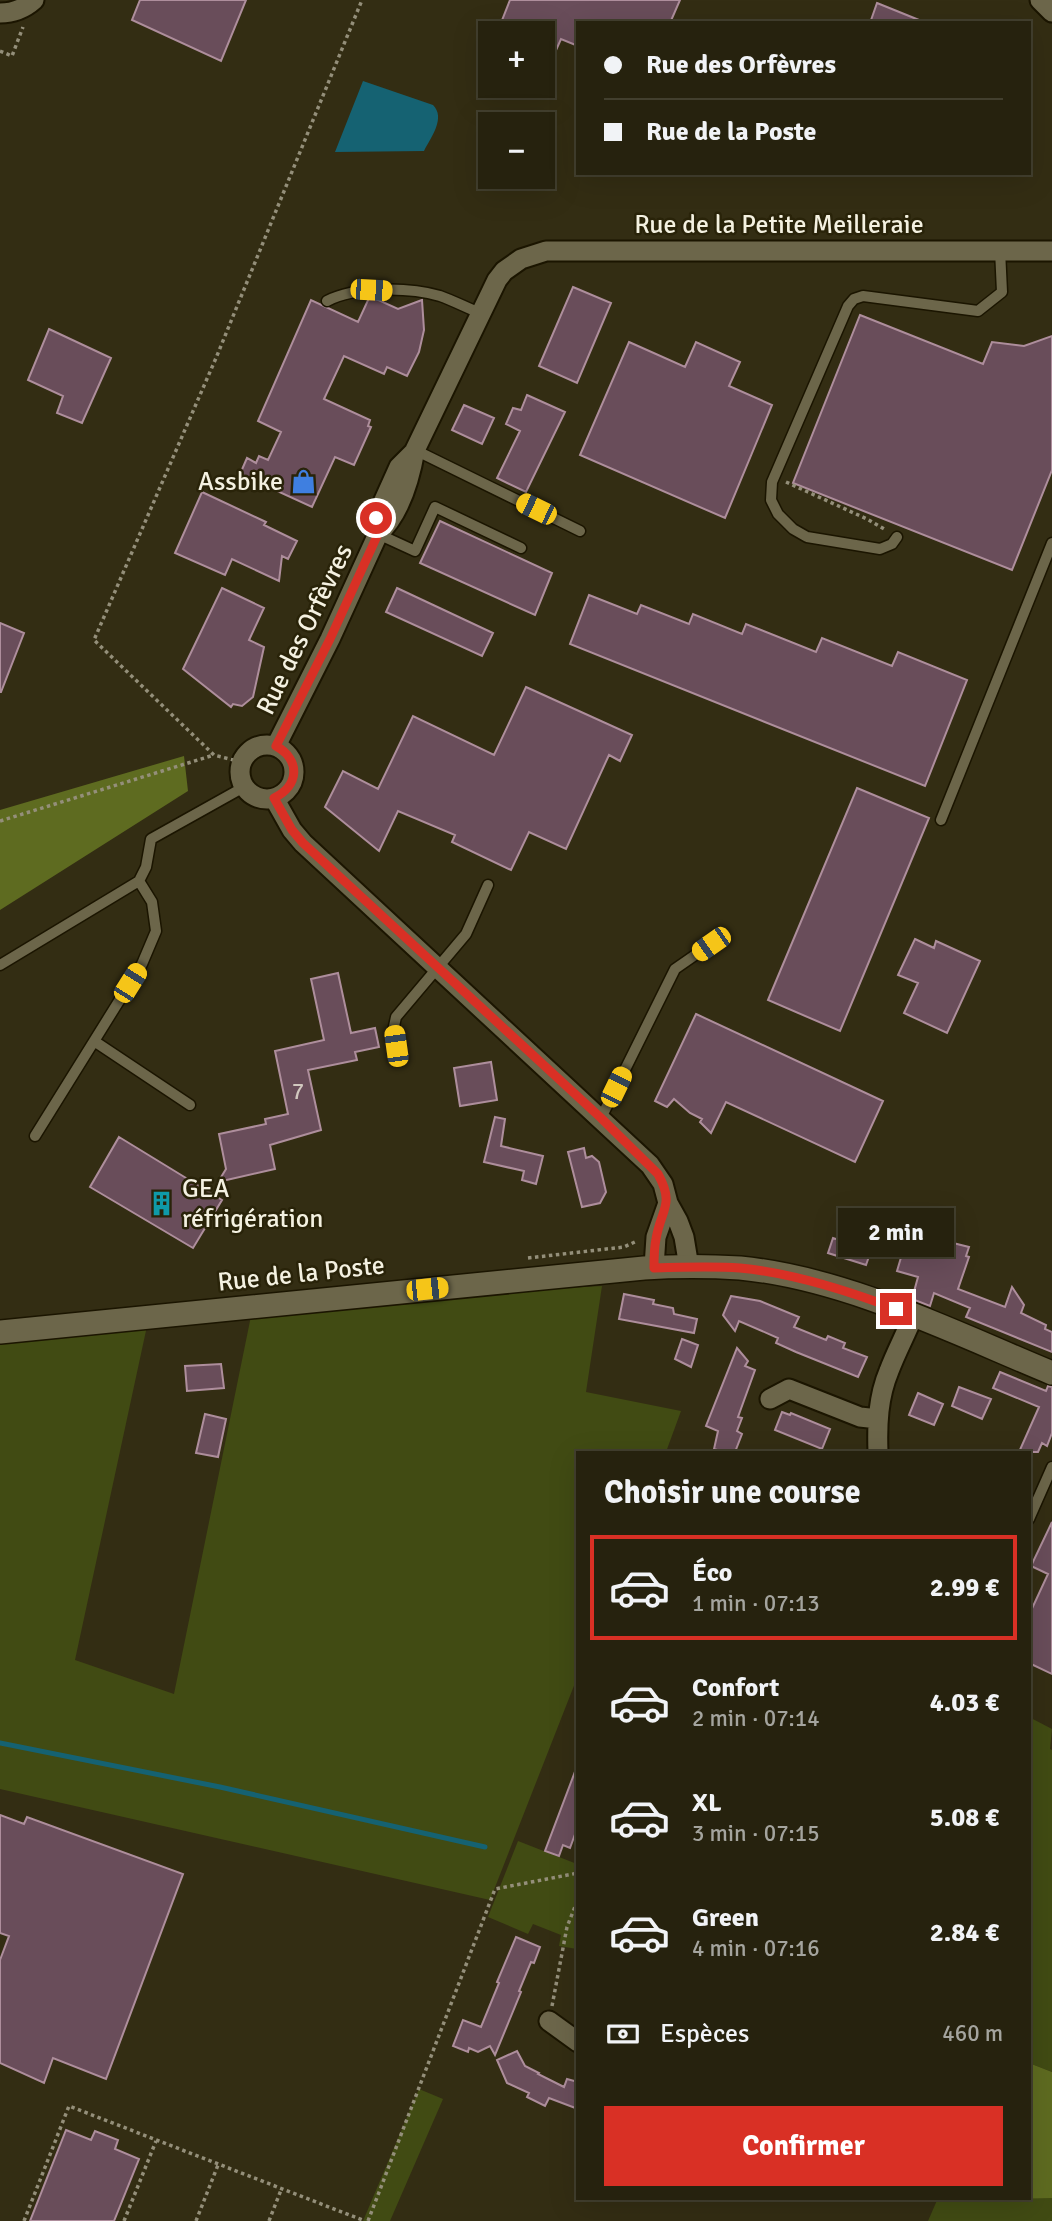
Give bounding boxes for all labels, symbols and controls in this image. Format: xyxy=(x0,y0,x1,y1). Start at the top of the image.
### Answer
map controls xyxy=(478,21,555,189)
button: + xyxy=(478,21,555,98)
text: Rue des Orfèvres xyxy=(646,49,836,81)
button: − xyxy=(478,112,555,189)
text: Rue de la Poste xyxy=(646,116,817,148)
street label: Rue de la Petite Meilleraie xyxy=(634,209,924,241)
car xyxy=(350,278,393,302)
place label: Assbike xyxy=(198,466,283,498)
shop icon: Assbike xyxy=(289,467,317,495)
car xyxy=(513,490,560,528)
route start xyxy=(360,502,392,534)
street label: Rue des Orfèvres xyxy=(250,539,360,720)
car xyxy=(688,923,735,965)
car xyxy=(110,960,151,1006)
car xyxy=(383,1024,410,1068)
car xyxy=(598,1064,635,1110)
house number: 7 xyxy=(292,1077,304,1106)
place label: GEA réfrigération xyxy=(182,1173,323,1235)
building icon: GEA réfrigération xyxy=(148,1189,176,1217)
callout: 2 min xyxy=(838,1208,954,1256)
text: 2 min xyxy=(868,1218,924,1247)
street label: Rue de la Poste xyxy=(216,1249,386,1299)
car xyxy=(406,1276,449,1302)
route end xyxy=(880,1293,912,1325)
text: Choisir une course xyxy=(604,1473,861,1512)
icon: car xyxy=(608,1556,671,1619)
text: Éco xyxy=(692,1557,732,1589)
text: 2.99 € xyxy=(930,1572,999,1604)
text: 1 min · 07:13 xyxy=(692,1589,820,1618)
icon: car xyxy=(608,1671,671,1734)
text: Confort xyxy=(692,1672,779,1704)
text: 4.03 € xyxy=(930,1687,999,1719)
text: 2 min · 07:14 xyxy=(692,1704,820,1733)
icon: car xyxy=(608,1786,671,1849)
text: XL xyxy=(692,1787,722,1819)
text: 5.08 € xyxy=(930,1802,999,1834)
text: 3 min · 07:15 xyxy=(692,1819,820,1848)
icon: car xyxy=(608,1901,671,1964)
text: Green xyxy=(692,1902,759,1934)
text: 2.84 € xyxy=(930,1917,999,1949)
text: 4 min · 07:16 xyxy=(692,1934,820,1963)
icon: cash xyxy=(604,2015,642,2053)
text: Espèces xyxy=(660,2018,749,2050)
text: 460 m xyxy=(942,2019,1003,2048)
button: Confirmer xyxy=(604,2106,1003,2186)

